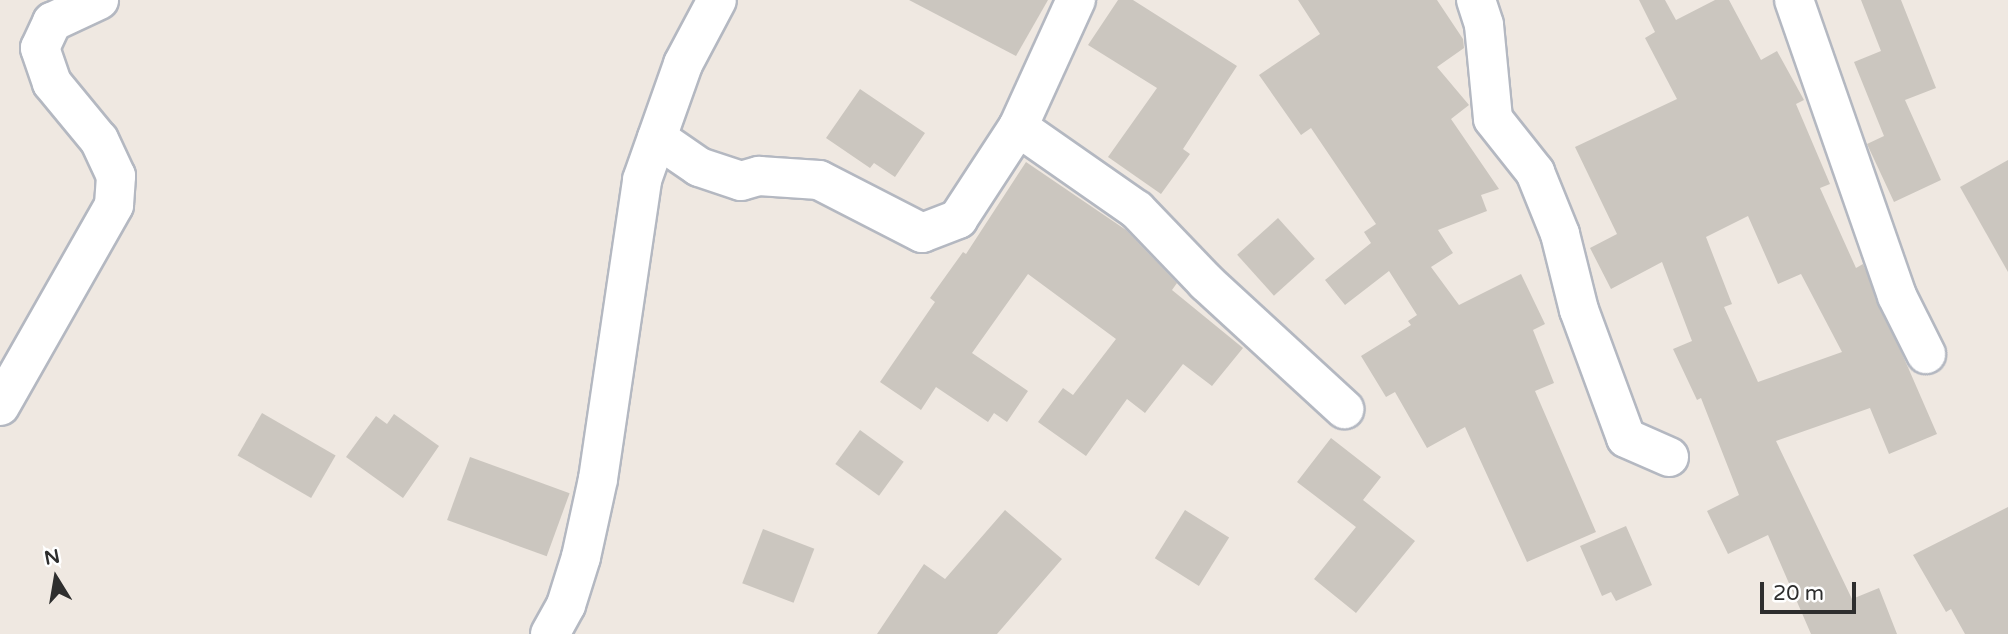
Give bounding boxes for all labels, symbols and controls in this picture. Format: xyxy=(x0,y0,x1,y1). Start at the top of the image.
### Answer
north arrow xyxy=(21,543,91,613)
text: N xyxy=(42,545,62,570)
scale bar xyxy=(1763,568,1859,612)
text: 20 m xyxy=(1773,581,1824,606)

